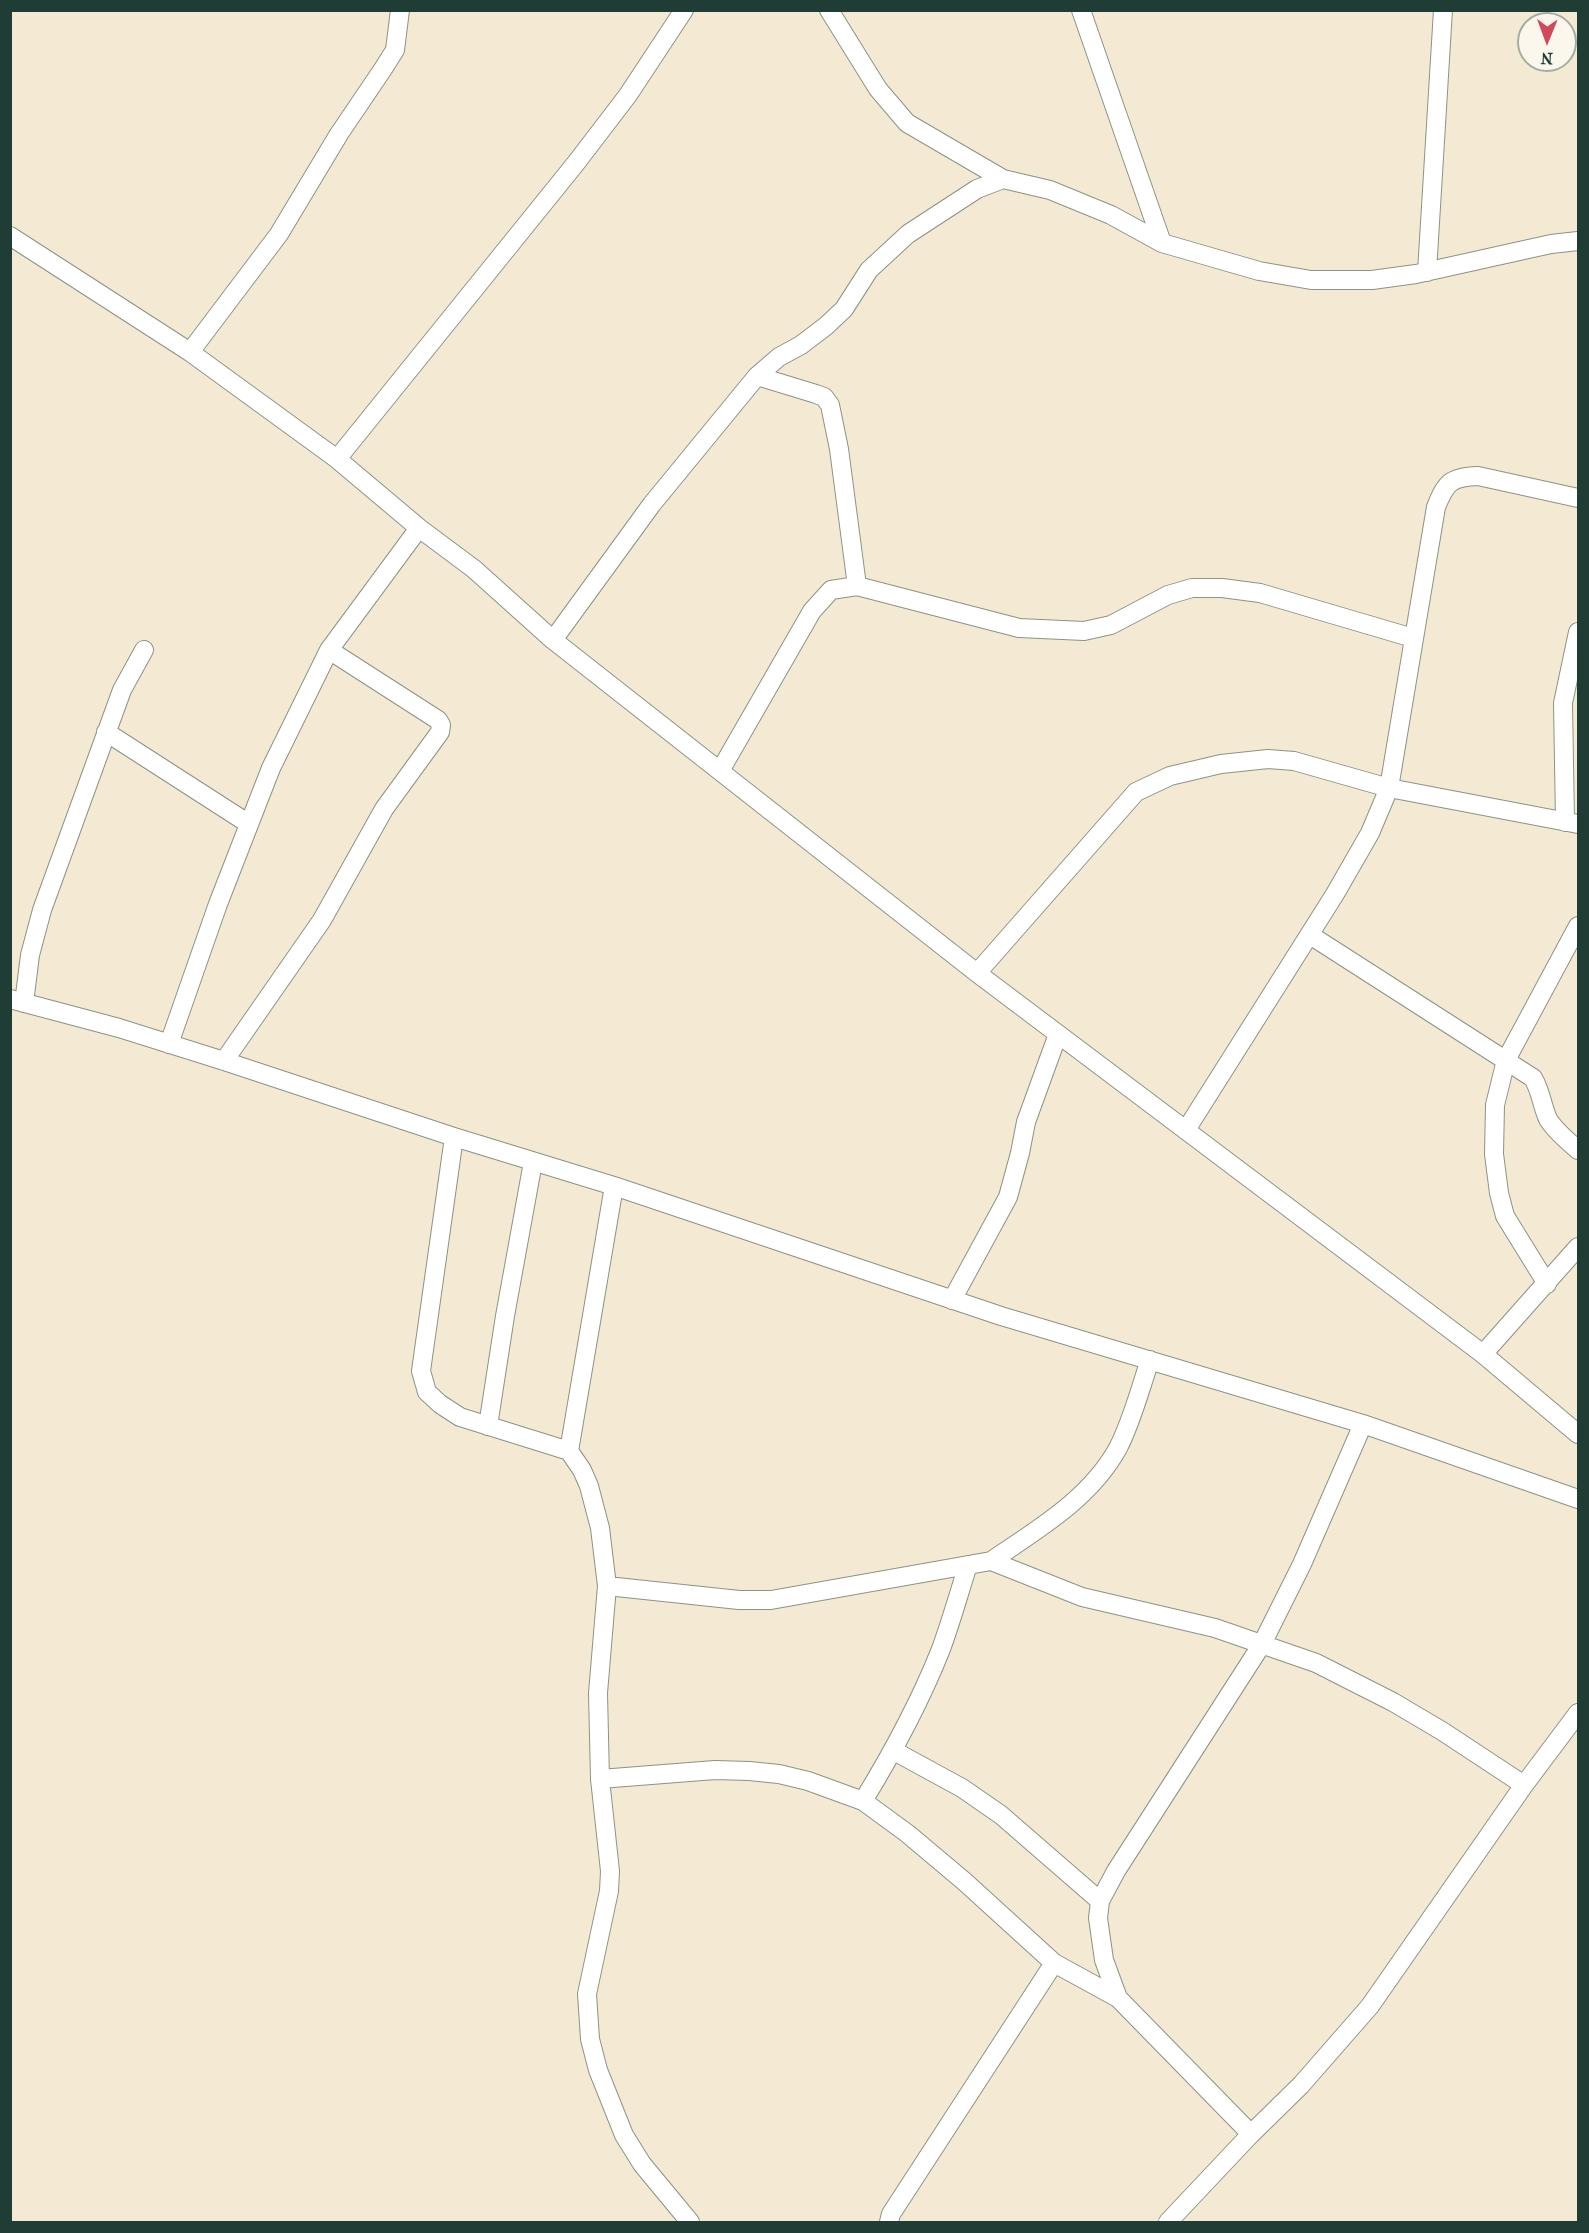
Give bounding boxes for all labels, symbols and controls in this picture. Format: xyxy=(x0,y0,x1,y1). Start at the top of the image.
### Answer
north arrow xyxy=(1517,12,1577,72)
text: N xyxy=(1540,49,1553,68)

